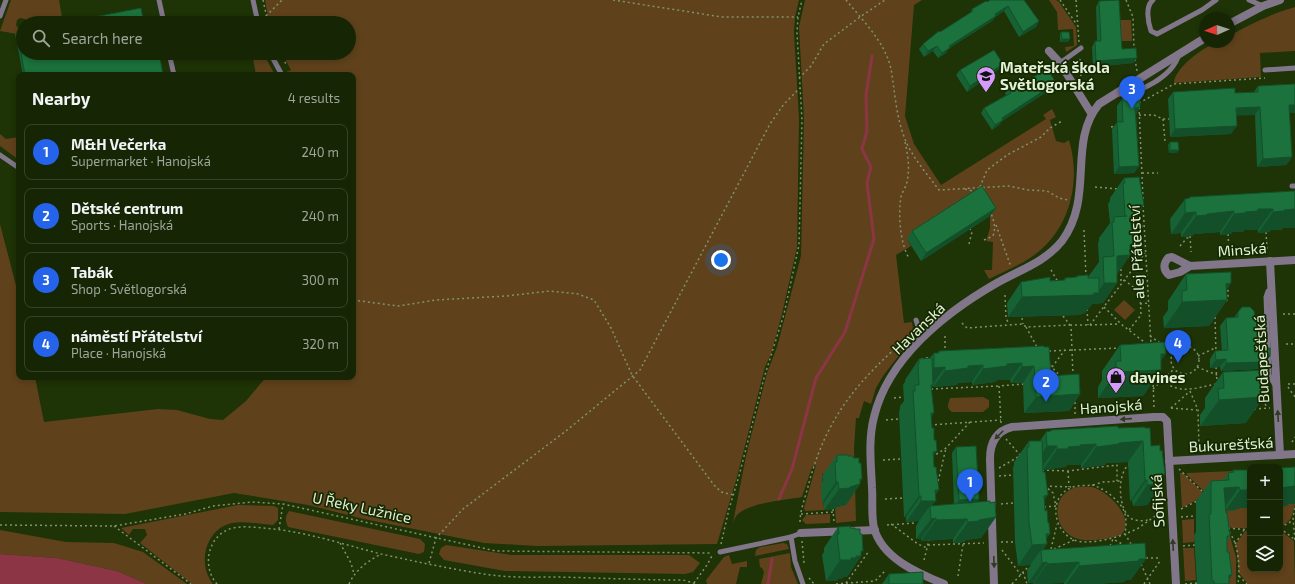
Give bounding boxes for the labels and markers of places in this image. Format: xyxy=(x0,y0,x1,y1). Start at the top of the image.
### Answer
place label: Mateřská škola Světlogorská xyxy=(1000,58,1110,93)
school or university icon: Mateřská škola Světlogorská xyxy=(975,65,997,93)
pin: 3 xyxy=(1119,76,1145,109)
pin: 4 xyxy=(1165,330,1191,363)
shop icon: davines xyxy=(1105,366,1127,394)
place label: davines xyxy=(1130,368,1186,386)
pin: 2 xyxy=(1033,369,1059,402)
pin: 1 xyxy=(957,469,983,502)

